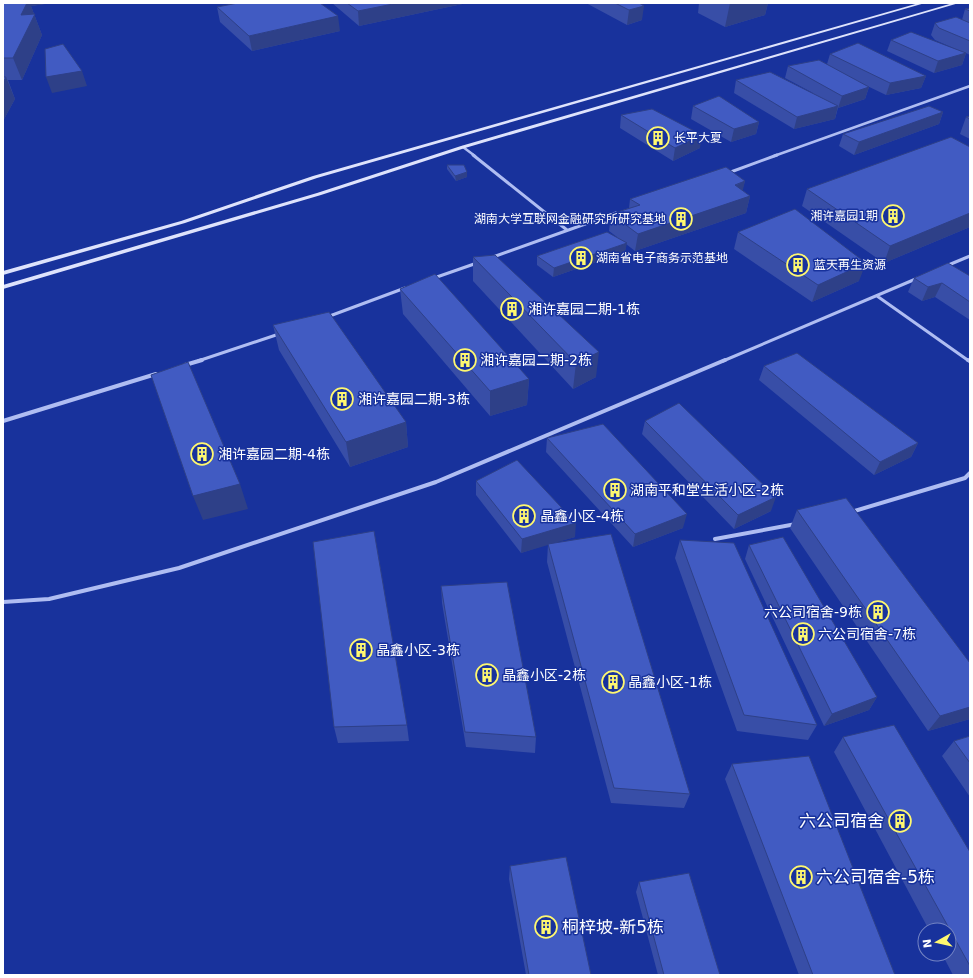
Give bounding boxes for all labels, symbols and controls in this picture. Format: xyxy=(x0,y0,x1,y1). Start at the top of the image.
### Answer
building icon: 长平大夏 xyxy=(645,125,671,151)
place label: 长平大夏 xyxy=(674,131,722,145)
building icon: 湘许嘉园1期 xyxy=(880,203,906,229)
building icon: 湖南大学互联网金融研究所研究基地 xyxy=(668,206,694,232)
place label: 湘许嘉园1期 xyxy=(810,209,878,223)
place label: 湖南大学互联网金融研究所研究基地 xyxy=(474,212,666,226)
building icon: 湖南省电子商务示范基地 xyxy=(568,245,594,271)
place label: 湖南省电子商务示范基地 xyxy=(596,251,728,265)
building icon: 蓝天再生资源 xyxy=(785,252,811,278)
place label: 蓝天再生资源 xyxy=(814,258,886,272)
building icon: 湘许嘉园二期-1栋 xyxy=(499,296,525,322)
place label: 湘许嘉园二期-1栋 xyxy=(528,301,640,317)
building icon: 湘许嘉园二期-2栋 xyxy=(452,347,478,373)
place label: 湘许嘉园二期-2栋 xyxy=(480,352,592,368)
building icon: 湘许嘉园二期-3栋 xyxy=(329,386,355,412)
place label: 湘许嘉园二期-3栋 xyxy=(358,391,470,407)
building icon: 湘许嘉园二期-4栋 xyxy=(189,441,215,467)
place label: 湘许嘉园二期-4栋 xyxy=(218,446,330,462)
building icon: 湖南平和堂生活小区-2栋 xyxy=(602,477,628,503)
place label: 湖南平和堂生活小区-2栋 xyxy=(630,482,784,498)
building icon: 晶鑫小区-4栋 xyxy=(511,503,537,529)
place label: 晶鑫小区-4栋 xyxy=(540,508,624,524)
building icon: 六公司宿舍-9栋 xyxy=(865,599,891,625)
place label: 六公司宿舍-9栋 xyxy=(764,604,862,620)
building icon: 六公司宿舍-7栋 xyxy=(790,621,816,647)
place label: 六公司宿舍-7栋 xyxy=(818,626,916,642)
building icon: 晶鑫小区-3栋 xyxy=(348,637,374,663)
place label: 晶鑫小区-3栋 xyxy=(376,642,460,658)
building icon: 晶鑫小区-2栋 xyxy=(474,662,500,688)
place label: 晶鑫小区-2栋 xyxy=(502,667,586,683)
building icon: 晶鑫小区-1栋 xyxy=(600,669,626,695)
place label: 晶鑫小区-1栋 xyxy=(628,674,712,690)
building icon: 六公司宿舍 xyxy=(887,808,913,834)
place label: 六公司宿舍 xyxy=(799,811,884,831)
building icon: 六公司宿舍-5栋 xyxy=(788,864,814,890)
place label: 六公司宿舍-5栋 xyxy=(816,867,935,887)
building icon: 桐梓坡-新5栋 xyxy=(533,914,559,940)
place label: 桐梓坡-新5栋 xyxy=(562,917,664,937)
north arrow xyxy=(917,922,957,962)
text: N xyxy=(921,938,935,949)

